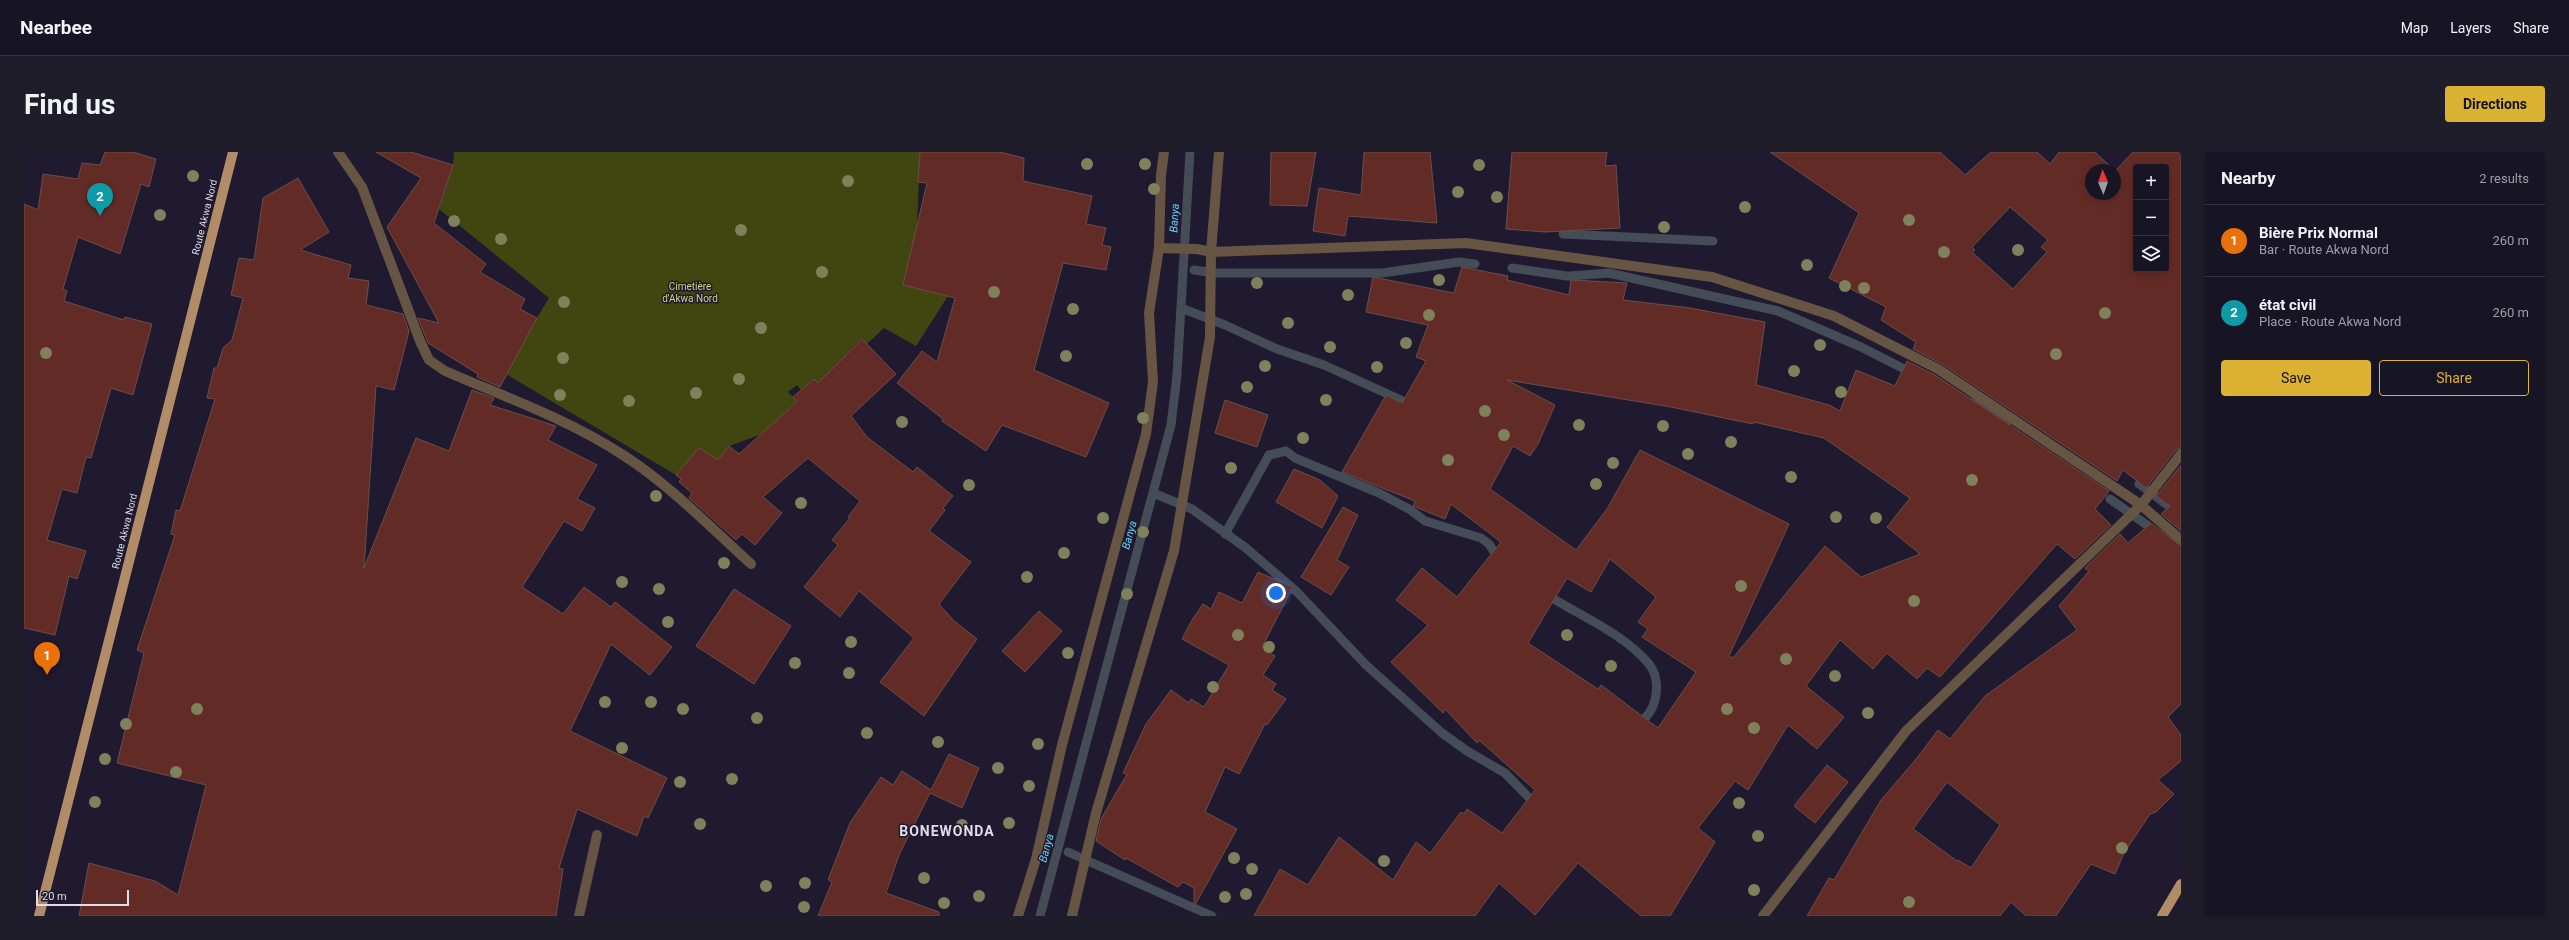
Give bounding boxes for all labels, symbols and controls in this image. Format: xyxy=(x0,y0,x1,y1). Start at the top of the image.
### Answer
text: Nearbee xyxy=(20,16,92,39)
text: Map xyxy=(2401,20,2428,36)
text: Layers xyxy=(2450,20,2491,36)
text: Share xyxy=(2513,20,2549,36)
button: Directions xyxy=(2445,86,2545,122)
text: Find us xyxy=(24,88,115,121)
north arrow xyxy=(2085,164,2121,200)
map controls xyxy=(2133,164,2169,272)
button: + xyxy=(2133,164,2169,200)
text: Nearby xyxy=(2221,168,2276,188)
text: 2 results xyxy=(2479,171,2529,186)
street label: Route Akwa Nord xyxy=(190,178,219,256)
pin: 2 xyxy=(87,183,113,216)
button: − xyxy=(2133,200,2169,236)
water label: Banya xyxy=(1167,203,1182,233)
text: Bière Prix Normal xyxy=(2259,224,2378,242)
text: 1 xyxy=(2230,233,2238,248)
text: 260 m xyxy=(2492,233,2529,248)
button: layers xyxy=(2133,236,2169,272)
text: Bar · Route Akwa Nord xyxy=(2259,242,2389,257)
park label: Cimetière d'Akwa Nord xyxy=(662,281,718,304)
text: état civil xyxy=(2259,296,2316,314)
text: 2 xyxy=(2230,305,2238,320)
text: 260 m xyxy=(2492,305,2529,320)
text: Place · Route Akwa Nord xyxy=(2259,314,2401,329)
button: Save xyxy=(2221,360,2371,396)
button: Share xyxy=(2379,360,2529,396)
street label: Route Akwa Nord xyxy=(110,492,139,570)
water label: Banya xyxy=(1119,519,1140,551)
your location xyxy=(1266,583,1286,603)
pin: 1 xyxy=(34,642,60,675)
district label: BONEWONDA xyxy=(899,823,995,839)
water label: Banya xyxy=(1036,832,1057,864)
scale bar xyxy=(36,888,129,907)
text: 20 m xyxy=(42,890,67,903)

